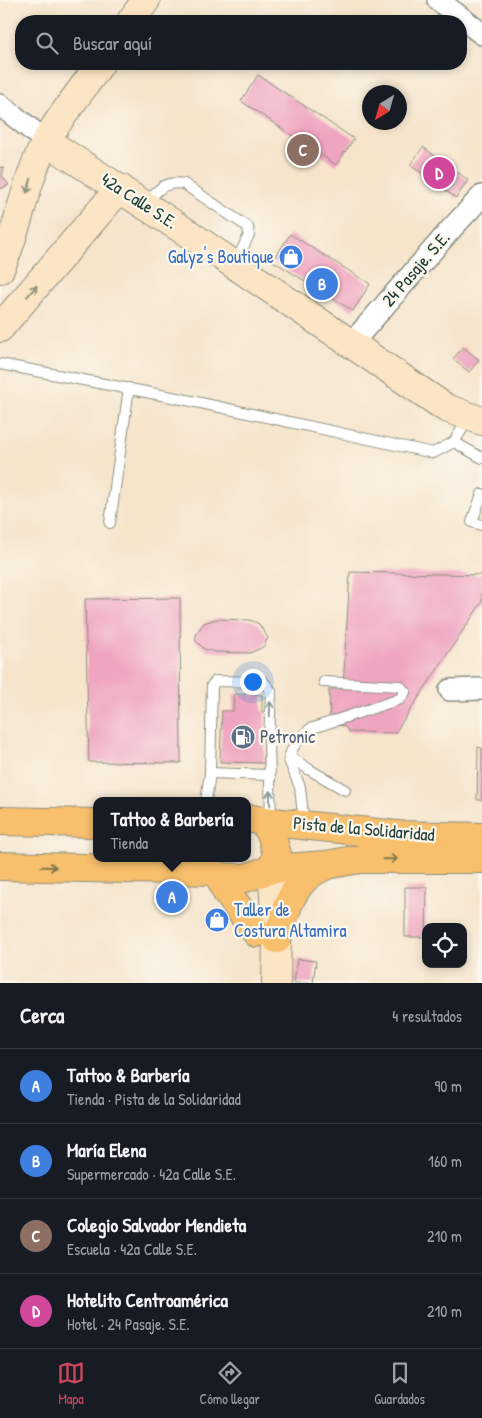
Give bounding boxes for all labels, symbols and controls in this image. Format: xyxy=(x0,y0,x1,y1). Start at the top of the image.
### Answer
search box xyxy=(15,15,467,70)
icon: search xyxy=(33,29,61,57)
text: Buscar aquí xyxy=(73,30,152,56)
north arrow xyxy=(362,85,407,130)
pin: C xyxy=(287,131,319,169)
pin: D xyxy=(423,154,455,192)
street label: 42a Calle S.E. xyxy=(96,167,182,235)
one-way arrow xyxy=(23,178,33,194)
street label: 24 Pasaje. S.E. xyxy=(376,226,455,312)
place label: Galyz's Boutique xyxy=(168,244,274,269)
shop icon: Galyz's Boutique xyxy=(278,244,304,270)
pin: B xyxy=(306,265,338,303)
one-way arrow xyxy=(27,285,38,298)
your location xyxy=(240,669,266,695)
one-way arrow xyxy=(266,701,275,717)
fuel station icon: Petronic xyxy=(230,724,256,750)
place label: Petronic xyxy=(260,724,315,749)
one-way arrow xyxy=(266,790,275,806)
popup xyxy=(93,797,251,862)
text: Tattoo & Barbería xyxy=(111,806,233,832)
street label: Pista de la Solidaridad xyxy=(292,810,436,847)
text: Tienda xyxy=(111,832,148,854)
one-way arrow xyxy=(382,854,398,864)
one-way arrow xyxy=(40,862,56,872)
pin: A xyxy=(156,878,188,916)
place label: Taller de Costura Altamira xyxy=(234,897,347,943)
shop icon: Taller de Costura Altamira xyxy=(204,907,230,933)
map controls xyxy=(422,923,467,968)
button: locate xyxy=(422,923,467,968)
text: Cerca xyxy=(20,1001,64,1030)
text: 4 resultados xyxy=(392,1005,462,1027)
text: Tattoo & Barbería xyxy=(67,1062,189,1088)
text: A xyxy=(32,1075,40,1097)
text: 90 m xyxy=(434,1075,462,1097)
text: Tienda · Pista de la Solidaridad xyxy=(67,1088,241,1110)
text: María Elena xyxy=(67,1137,146,1163)
text: B xyxy=(32,1150,40,1172)
text: 160 m xyxy=(428,1150,462,1172)
text: Supermercado · 42a Calle S.E. xyxy=(67,1163,236,1185)
text: Colegio Salvador Mendieta xyxy=(67,1212,246,1238)
text: C xyxy=(32,1225,40,1247)
text: 210 m xyxy=(427,1225,462,1247)
text: Escuela · 42a Calle S.E. xyxy=(67,1238,197,1260)
text: Hotelito Centroamérica xyxy=(67,1287,228,1313)
text: D xyxy=(32,1300,40,1322)
text: 210 m xyxy=(427,1300,462,1322)
text: Hotel · 24 Pasaje. S.E. xyxy=(67,1313,190,1335)
tab: Mapa xyxy=(57,1359,85,1408)
tab: Cómo llegar xyxy=(199,1359,260,1408)
tab: Guardados xyxy=(374,1359,425,1408)

